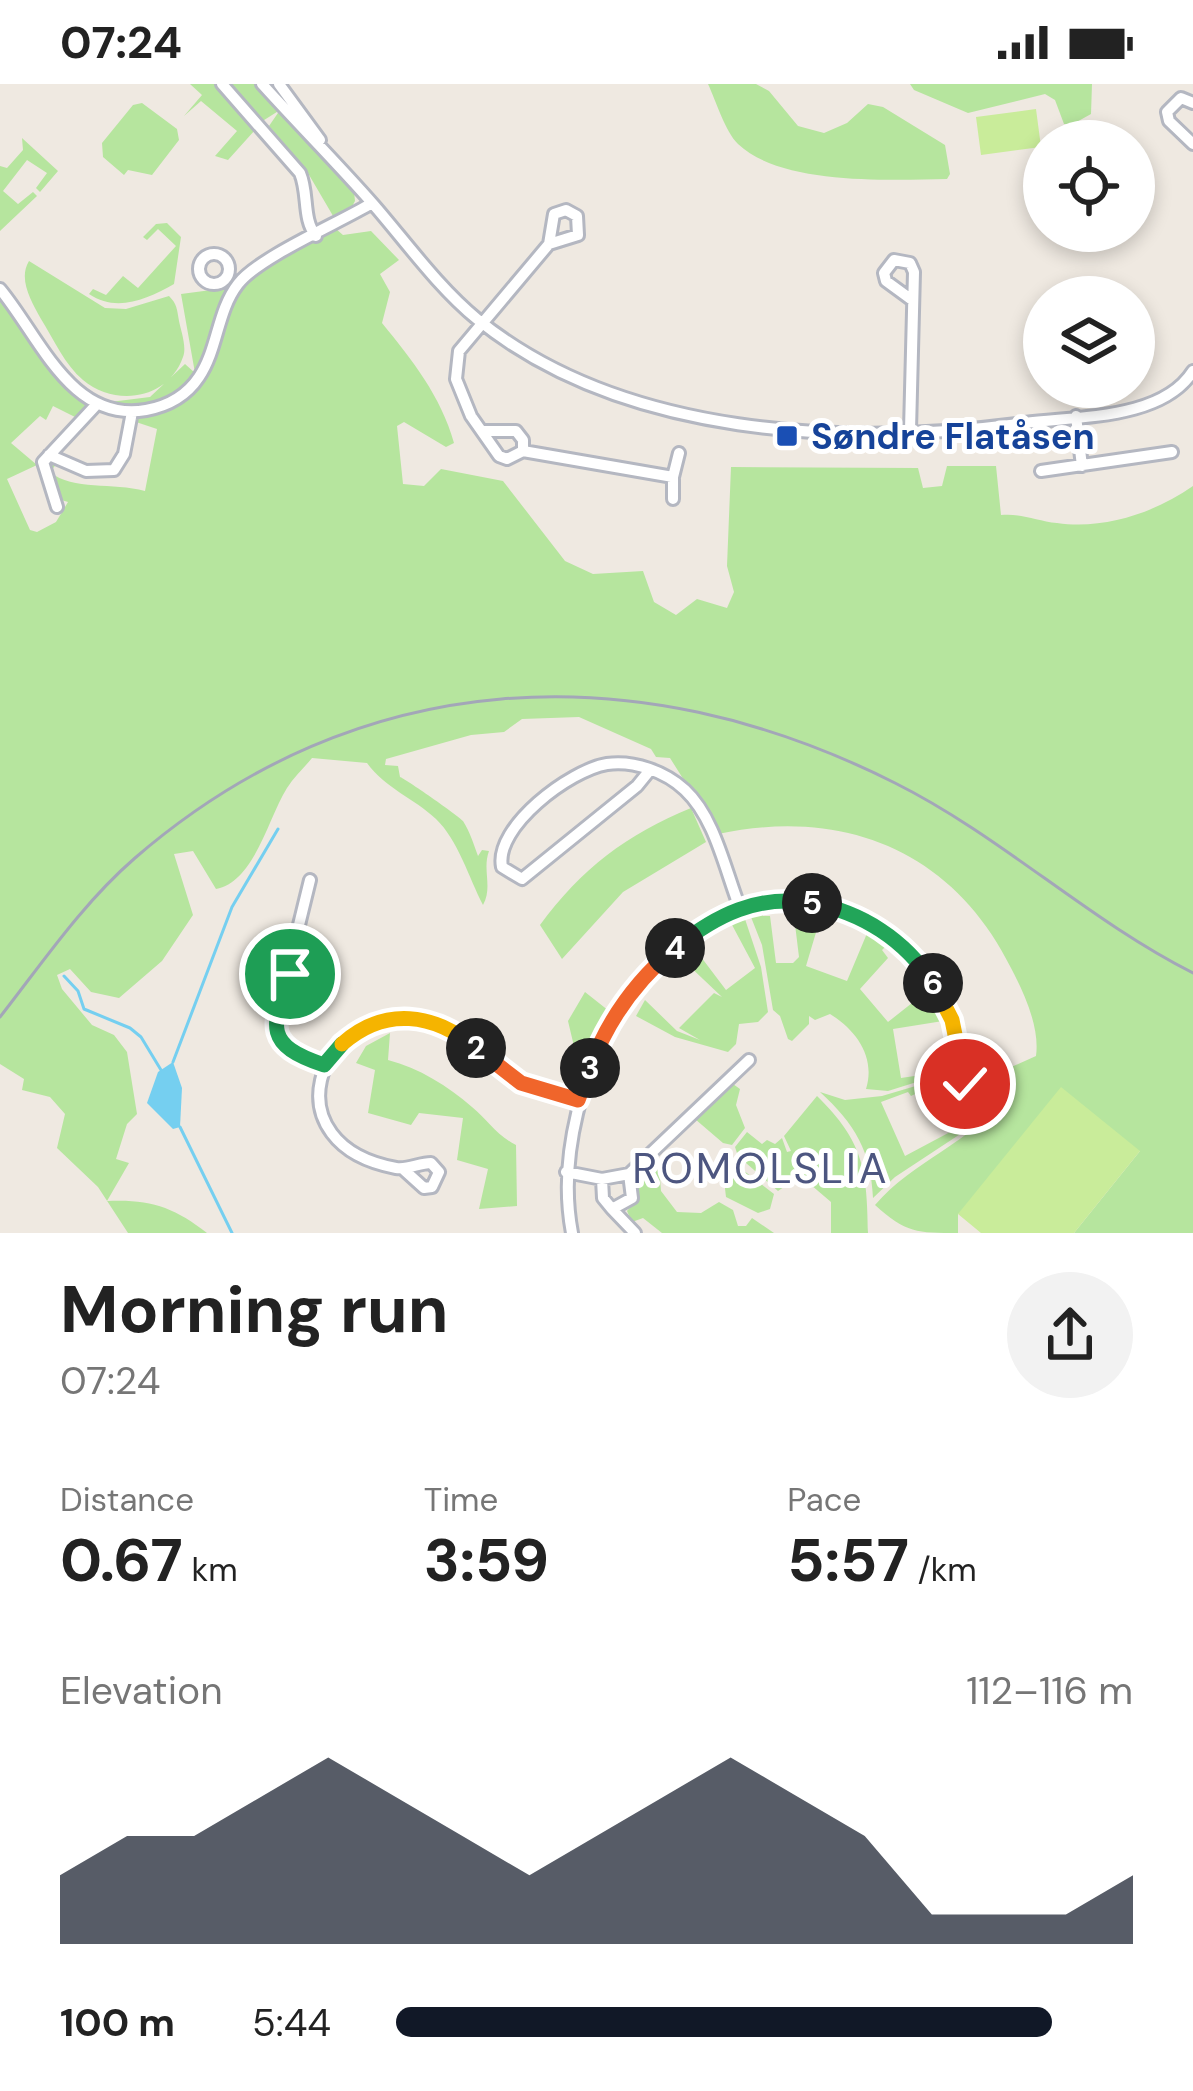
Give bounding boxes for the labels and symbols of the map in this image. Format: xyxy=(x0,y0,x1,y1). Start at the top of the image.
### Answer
place label: Søndre Flatåsen xyxy=(811,413,1095,460)
marker: Søndre Flatåsen xyxy=(774,423,800,449)
pin: 5 xyxy=(782,873,842,933)
pin: 4 xyxy=(645,918,705,978)
pin xyxy=(239,923,341,1025)
pin: 6 xyxy=(903,953,963,1013)
pin: 2 xyxy=(446,1018,506,1078)
pin xyxy=(914,1033,1016,1135)
pin: 3 xyxy=(560,1038,620,1098)
district label: ROMOLSLIA xyxy=(632,1141,890,1196)

